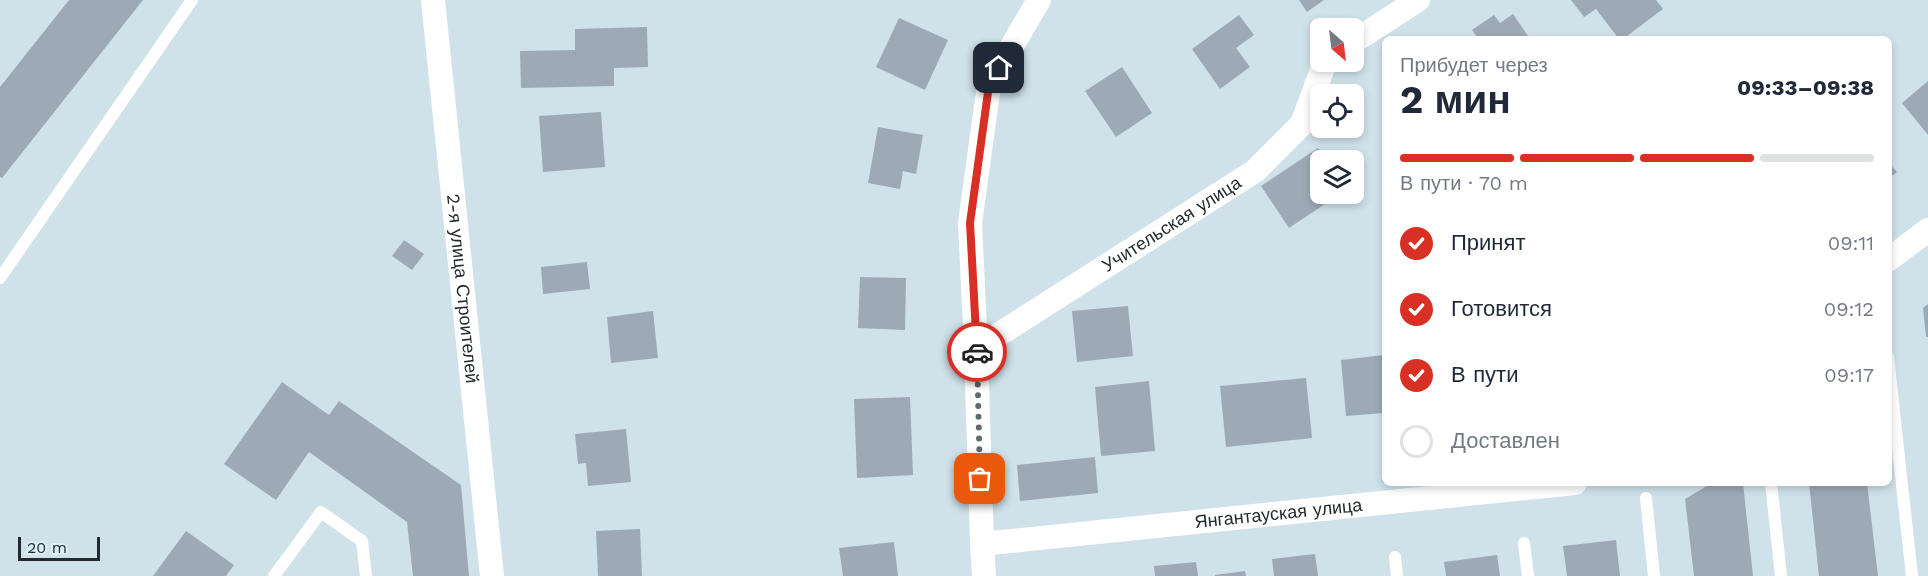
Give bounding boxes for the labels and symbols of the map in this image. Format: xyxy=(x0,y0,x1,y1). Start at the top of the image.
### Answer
north arrow xyxy=(1310,18,1364,72)
pin xyxy=(973,42,1024,93)
street label: Учительская улица xyxy=(1098,171,1246,276)
street label: 2-я улица Строителей xyxy=(443,193,483,384)
courier xyxy=(947,322,1007,382)
pin xyxy=(954,453,1005,504)
street label: Янгантауская улица xyxy=(1194,494,1364,532)
scale bar xyxy=(18,534,100,562)

